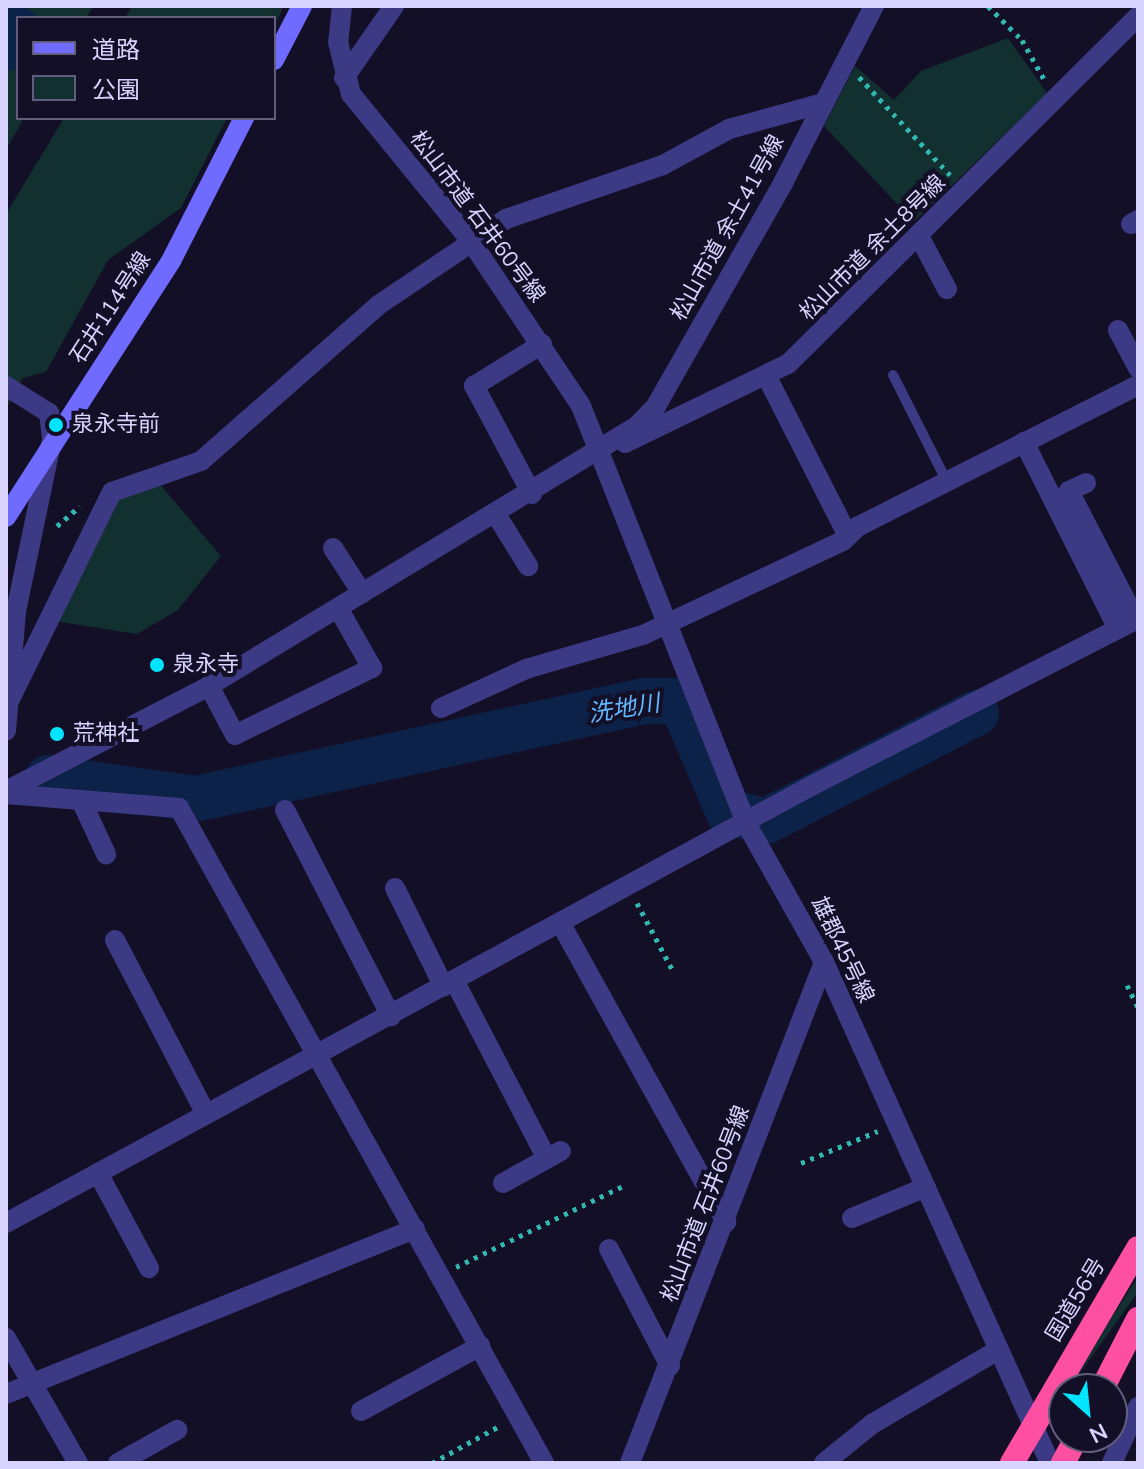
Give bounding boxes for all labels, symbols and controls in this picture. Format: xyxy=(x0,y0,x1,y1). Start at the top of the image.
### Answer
legend xyxy=(16,16,276,120)
text: 道路 xyxy=(92,34,140,66)
text: 公園 xyxy=(92,74,140,106)
street label: 松山市道 石井60号線 xyxy=(404,126,550,308)
street label: 松山市道 余土41号線 xyxy=(666,131,790,325)
street label: 松山市道 余土8号線 xyxy=(795,170,951,326)
street label: 石井114号線 xyxy=(65,247,157,369)
place label: 泉永寺前 xyxy=(72,412,160,438)
marker: 泉永寺前 xyxy=(47,416,65,434)
place label: 泉永寺 xyxy=(173,652,239,678)
marker: 泉永寺 xyxy=(148,656,166,674)
water label: 洗地川 xyxy=(586,689,662,729)
place label: 荒神社 xyxy=(73,721,139,747)
marker: 荒神社 xyxy=(48,725,66,743)
street label: 雄郡45号線 xyxy=(805,893,879,1007)
street label: 松山市道 石井60号線 xyxy=(656,1102,756,1306)
street label: 国道56号 xyxy=(1041,1254,1111,1346)
north arrow xyxy=(1048,1373,1128,1453)
text: N xyxy=(1084,1415,1112,1450)

